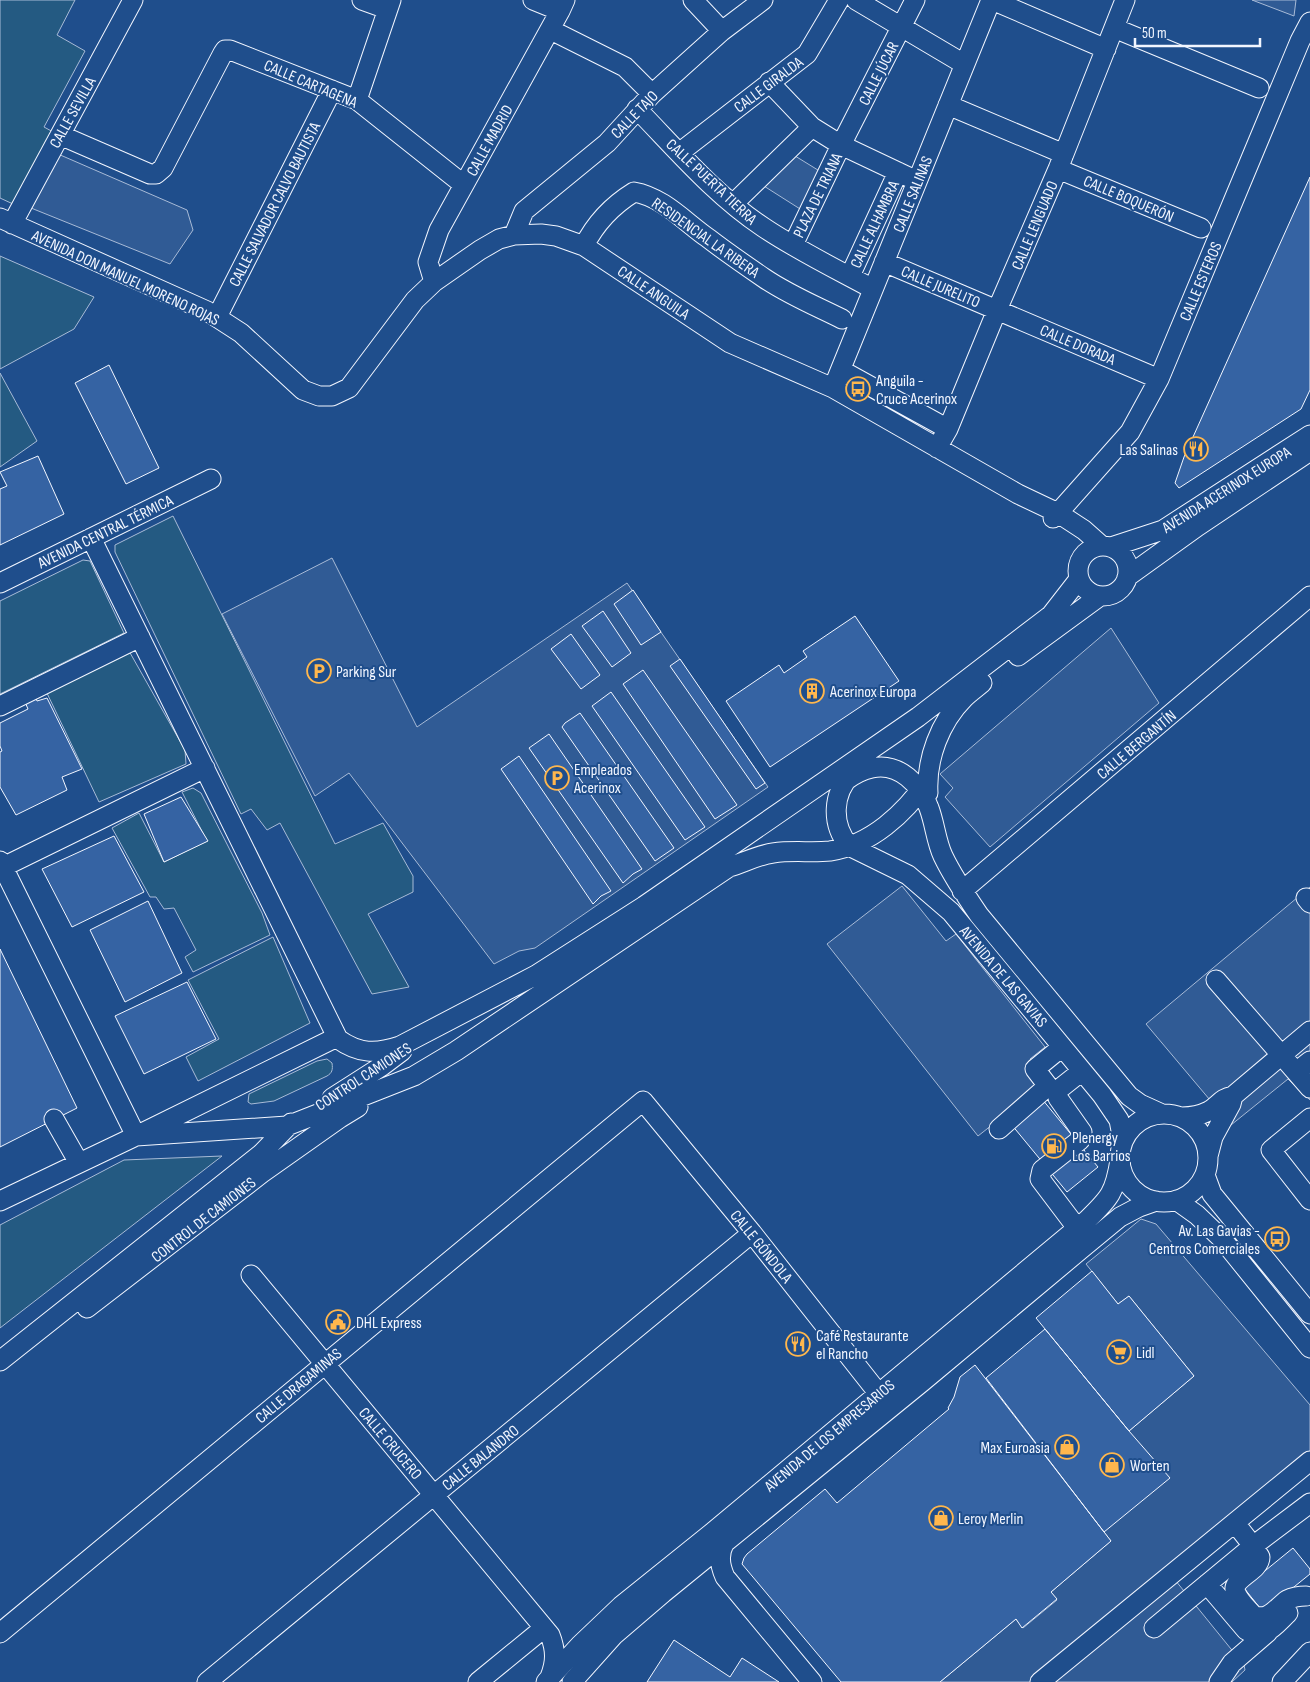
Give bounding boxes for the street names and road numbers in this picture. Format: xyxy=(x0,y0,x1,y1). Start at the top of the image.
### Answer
street label: CALLE JÚCAR xyxy=(855,39,903,109)
street label: CALLE GIRALDA xyxy=(731,53,807,117)
street label: CALLE CARTAGENA xyxy=(261,56,360,113)
street label: CALLE SEVILLA xyxy=(46,74,101,152)
street label: CALLE TAJO xyxy=(608,87,663,143)
street label: CALLE MADRID xyxy=(463,102,518,180)
street label: CALLE SALVADOR CALVO BAUTISTA xyxy=(226,119,325,290)
street label: CALLE PUERTA TIERRA xyxy=(662,135,760,229)
street label: PLAZA DE TRIANA xyxy=(790,150,847,241)
street label: CALLE SALINAS xyxy=(890,154,937,235)
street label: CALLE BOQUERÓN xyxy=(1080,172,1176,227)
street label: CALLE ALHAMBRA xyxy=(847,178,904,271)
street label: CALLE LENGUADO xyxy=(1008,178,1063,273)
street label: RESIDENCIAL LA RIBERA xyxy=(648,194,763,282)
street label: AVENIDA DON MANUEL MORENO ROJAS xyxy=(28,226,222,330)
street label: CALLE ESTEROS xyxy=(1176,239,1227,324)
street label: CALLE ANGUILA xyxy=(614,262,693,324)
street label: CALLE JURELITO xyxy=(898,262,983,313)
street label: CALLE DORADA xyxy=(1037,321,1118,370)
street label: AVENIDA ACERINOX EUROPA xyxy=(1158,443,1295,538)
street label: AVENIDA CENTRAL TÉRMICA xyxy=(34,491,176,574)
street label: CALLE BERGANTÍN xyxy=(1094,707,1180,784)
street label: AVENIDA DE LAS GAVIAS xyxy=(954,922,1051,1032)
street label: CONTROL CAMIONES xyxy=(312,1039,416,1115)
street label: CONTROL DE CAMIONES xyxy=(148,1173,260,1267)
street label: CALLE GÓNDOLA xyxy=(726,1207,796,1287)
street label: CALLE DRAGAMINAS xyxy=(252,1344,346,1428)
street label: AVENIDA DE LOS EMPRESARIOS xyxy=(760,1376,899,1497)
street label: CALLE CRUCERO xyxy=(354,1404,426,1484)
street label: CALLE BALANDRO xyxy=(439,1421,523,1495)

